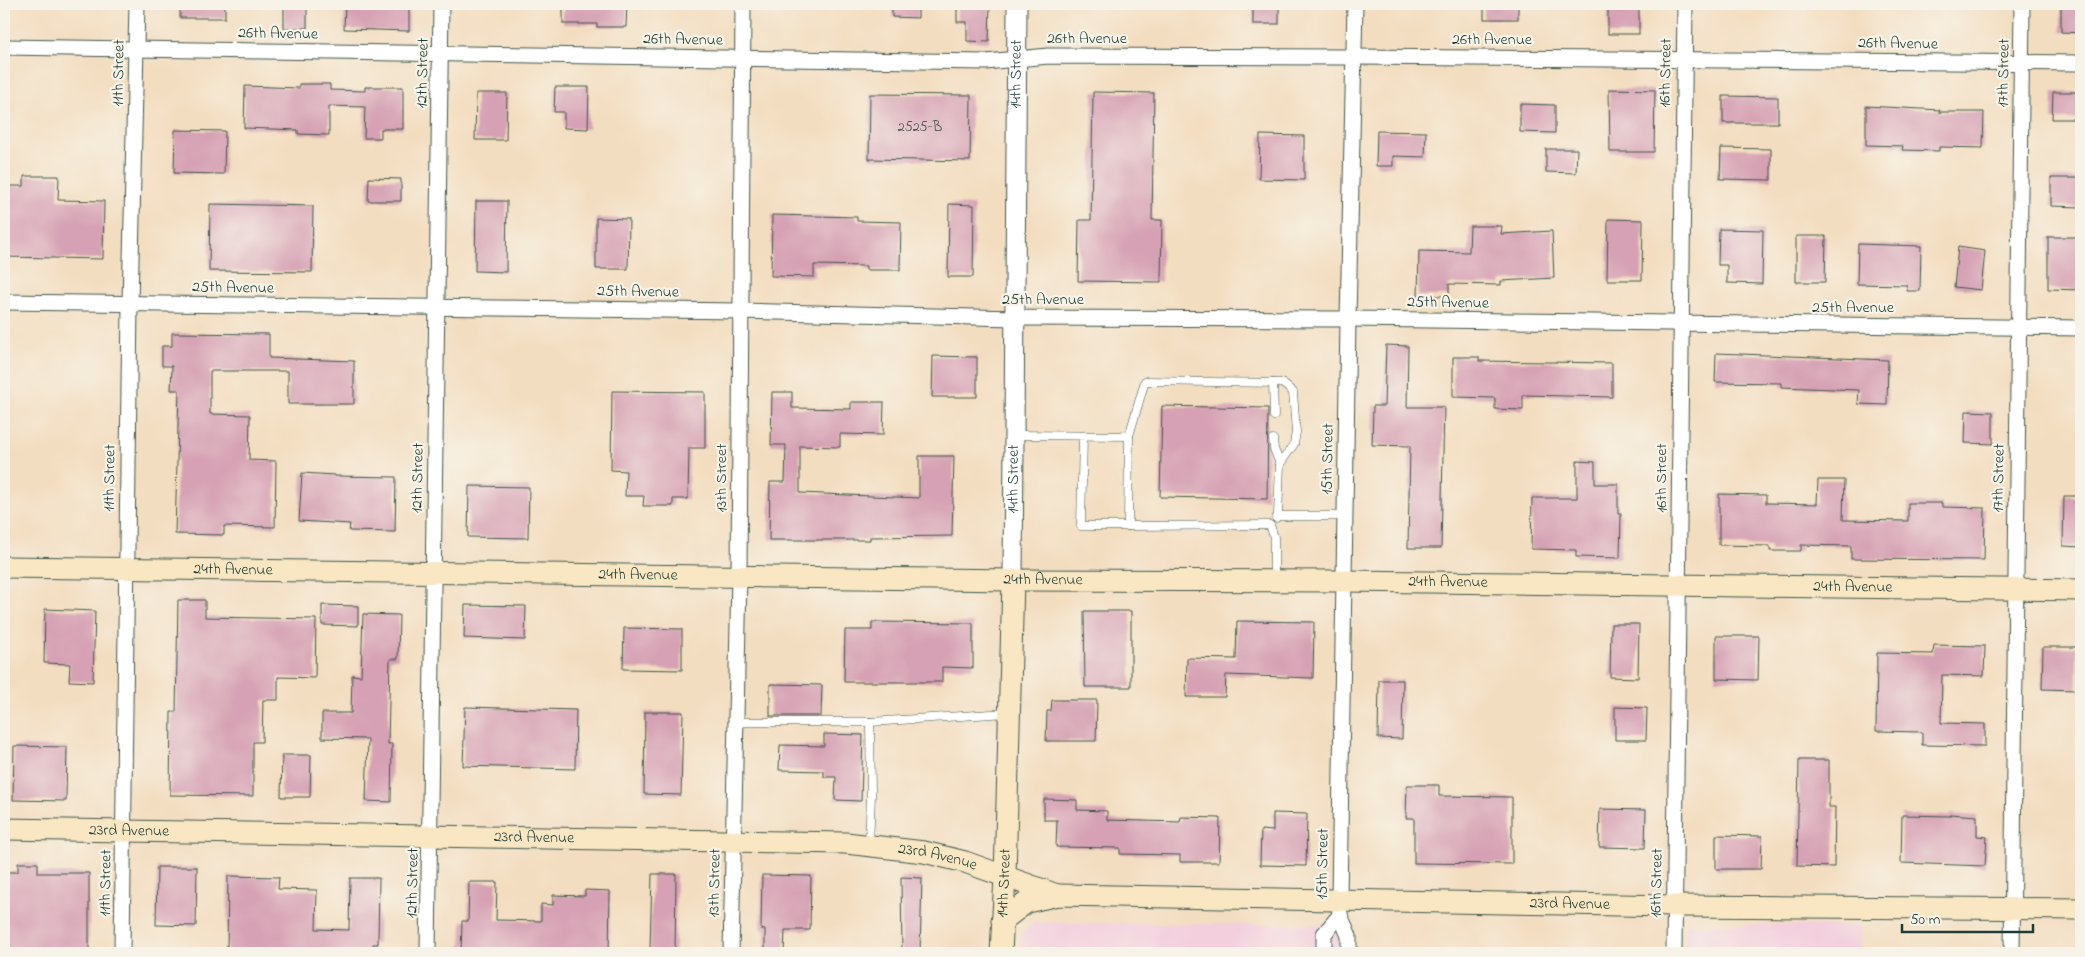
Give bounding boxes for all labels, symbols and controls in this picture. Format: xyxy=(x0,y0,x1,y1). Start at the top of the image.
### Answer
street label: 26th Avenue xyxy=(238,21,319,47)
street label: 26th Avenue xyxy=(643,27,724,53)
street label: 26th Avenue xyxy=(1047,27,1128,51)
street label: 26th Avenue xyxy=(1452,28,1533,52)
street label: 26th Avenue xyxy=(1858,31,1939,57)
street label: 12th Street xyxy=(410,37,436,108)
street label: 16th Street xyxy=(1653,37,1679,108)
street label: 11th Street xyxy=(106,38,132,107)
street label: 17th Street xyxy=(1991,38,2017,108)
street label: 14th Street xyxy=(1004,39,1029,109)
house number: 2525-B xyxy=(898,117,942,138)
street label: 25th Avenue xyxy=(192,275,275,301)
street label: 25th Avenue xyxy=(597,279,680,305)
street label: 25th Avenue xyxy=(1002,288,1085,312)
street label: 25th Avenue xyxy=(1407,290,1490,316)
street label: 25th Avenue xyxy=(1812,296,1895,320)
street label: 15th Street xyxy=(1315,422,1341,495)
street label: 12th Street xyxy=(405,442,431,513)
street label: 11th Street xyxy=(97,443,123,512)
street label: 13th Street xyxy=(710,443,734,513)
street label: 16th Street xyxy=(1650,443,1674,513)
street label: 17th Street xyxy=(1986,443,2012,513)
street label: 14th Street xyxy=(1001,444,1026,514)
street label: 24th Avenue xyxy=(193,557,274,582)
street label: 24th Avenue xyxy=(598,563,679,588)
street label: 24th Avenue xyxy=(1003,568,1083,592)
street label: 24th Avenue xyxy=(1408,570,1489,595)
street label: 24th Avenue xyxy=(1813,575,1894,600)
street label: 23rd Avenue xyxy=(89,818,170,844)
street label: 23rd Avenue xyxy=(494,825,575,850)
street label: 15th Street xyxy=(1310,827,1336,900)
street label: 23rd Avenue xyxy=(897,837,981,878)
street label: 12th Street xyxy=(400,847,426,918)
street label: 16th Street xyxy=(1644,847,1670,918)
street label: 11th Street xyxy=(93,848,119,917)
street label: 13th Street xyxy=(702,848,728,918)
street label: 14th Street xyxy=(991,848,1018,918)
street label: 23rd Avenue xyxy=(1529,891,1611,917)
scale bar xyxy=(1902,902,2034,934)
text: 50 m xyxy=(1910,909,1941,931)

